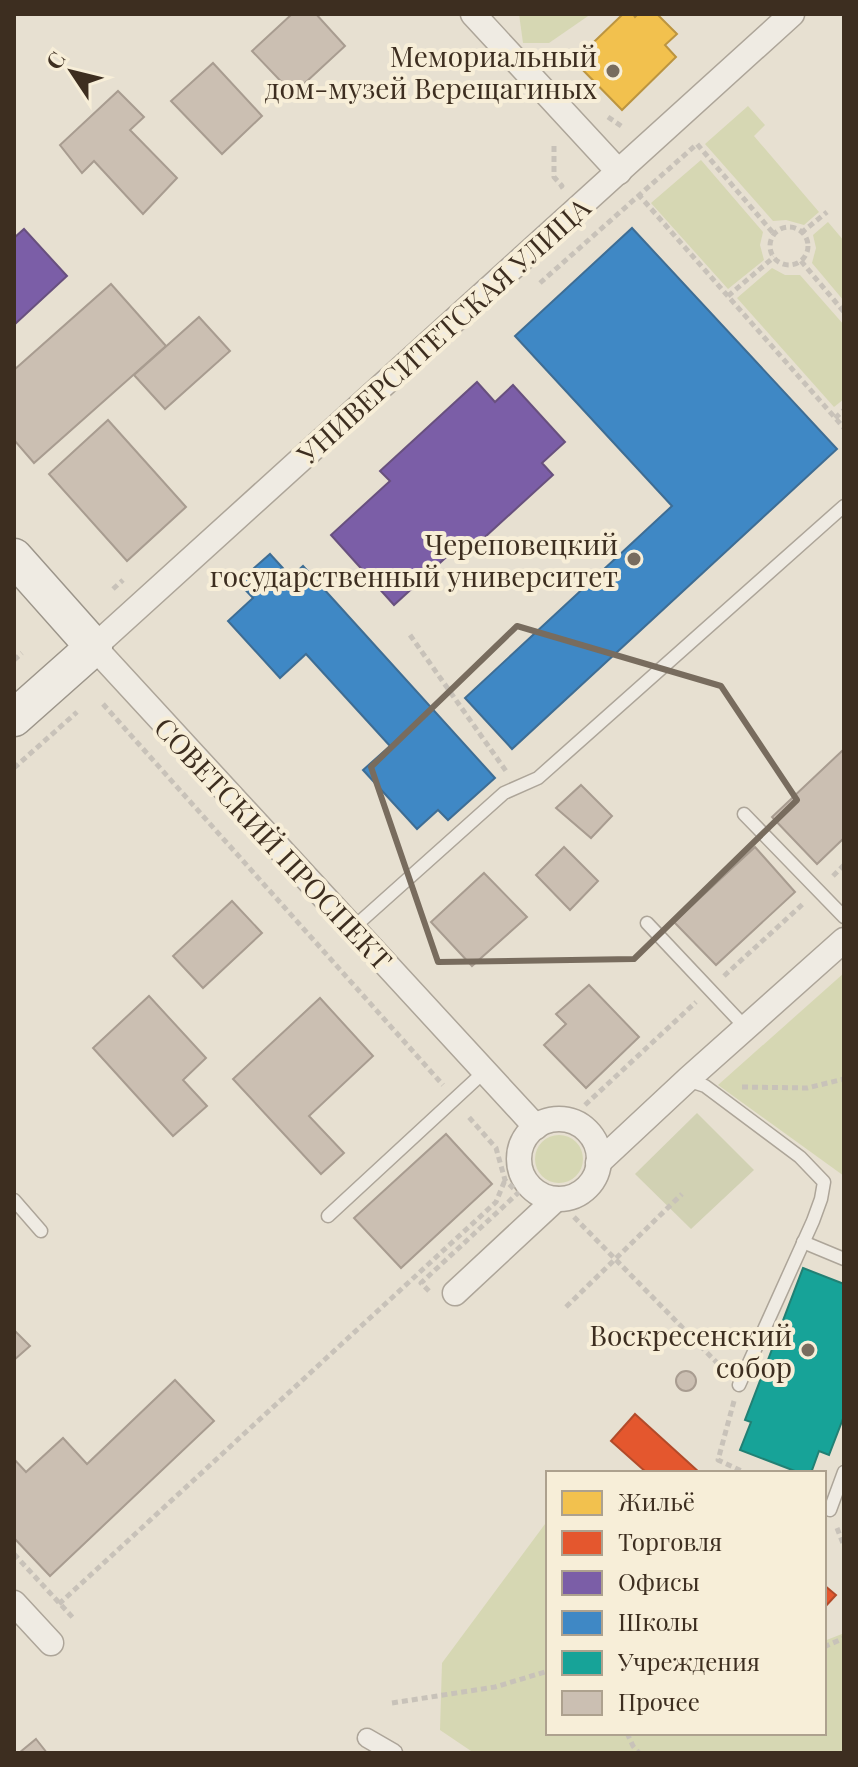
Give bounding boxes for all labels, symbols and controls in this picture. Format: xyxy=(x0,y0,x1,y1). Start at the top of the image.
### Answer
north arrow xyxy=(32,32,112,112)
place label: Мемориальный дом-музей Верещагиных xyxy=(265,37,597,106)
text: С xyxy=(38,45,72,75)
marker: Мемориальный дом-музей Верещагиных xyxy=(604,62,622,80)
street label: УНИВЕРСИТЕТСКАЯ УЛИЦА xyxy=(288,188,598,472)
place label: Череповецкий государственный университет xyxy=(210,525,618,594)
marker: Череповецкий государственный университет xyxy=(625,550,643,568)
street label: СОВЕТСКИЙ ПРОСПЕКТ xyxy=(147,709,401,977)
place label: Воскресенский собор xyxy=(590,1316,792,1385)
marker: Воскресенский собор xyxy=(799,1341,817,1359)
legend xyxy=(546,1471,826,1735)
text: Жильё xyxy=(618,1485,695,1517)
text: Торговля xyxy=(618,1525,722,1557)
text: Офисы xyxy=(618,1565,700,1597)
text: Школы xyxy=(618,1605,699,1637)
text: Учреждения xyxy=(617,1645,760,1677)
text: Прочее xyxy=(618,1685,700,1717)

